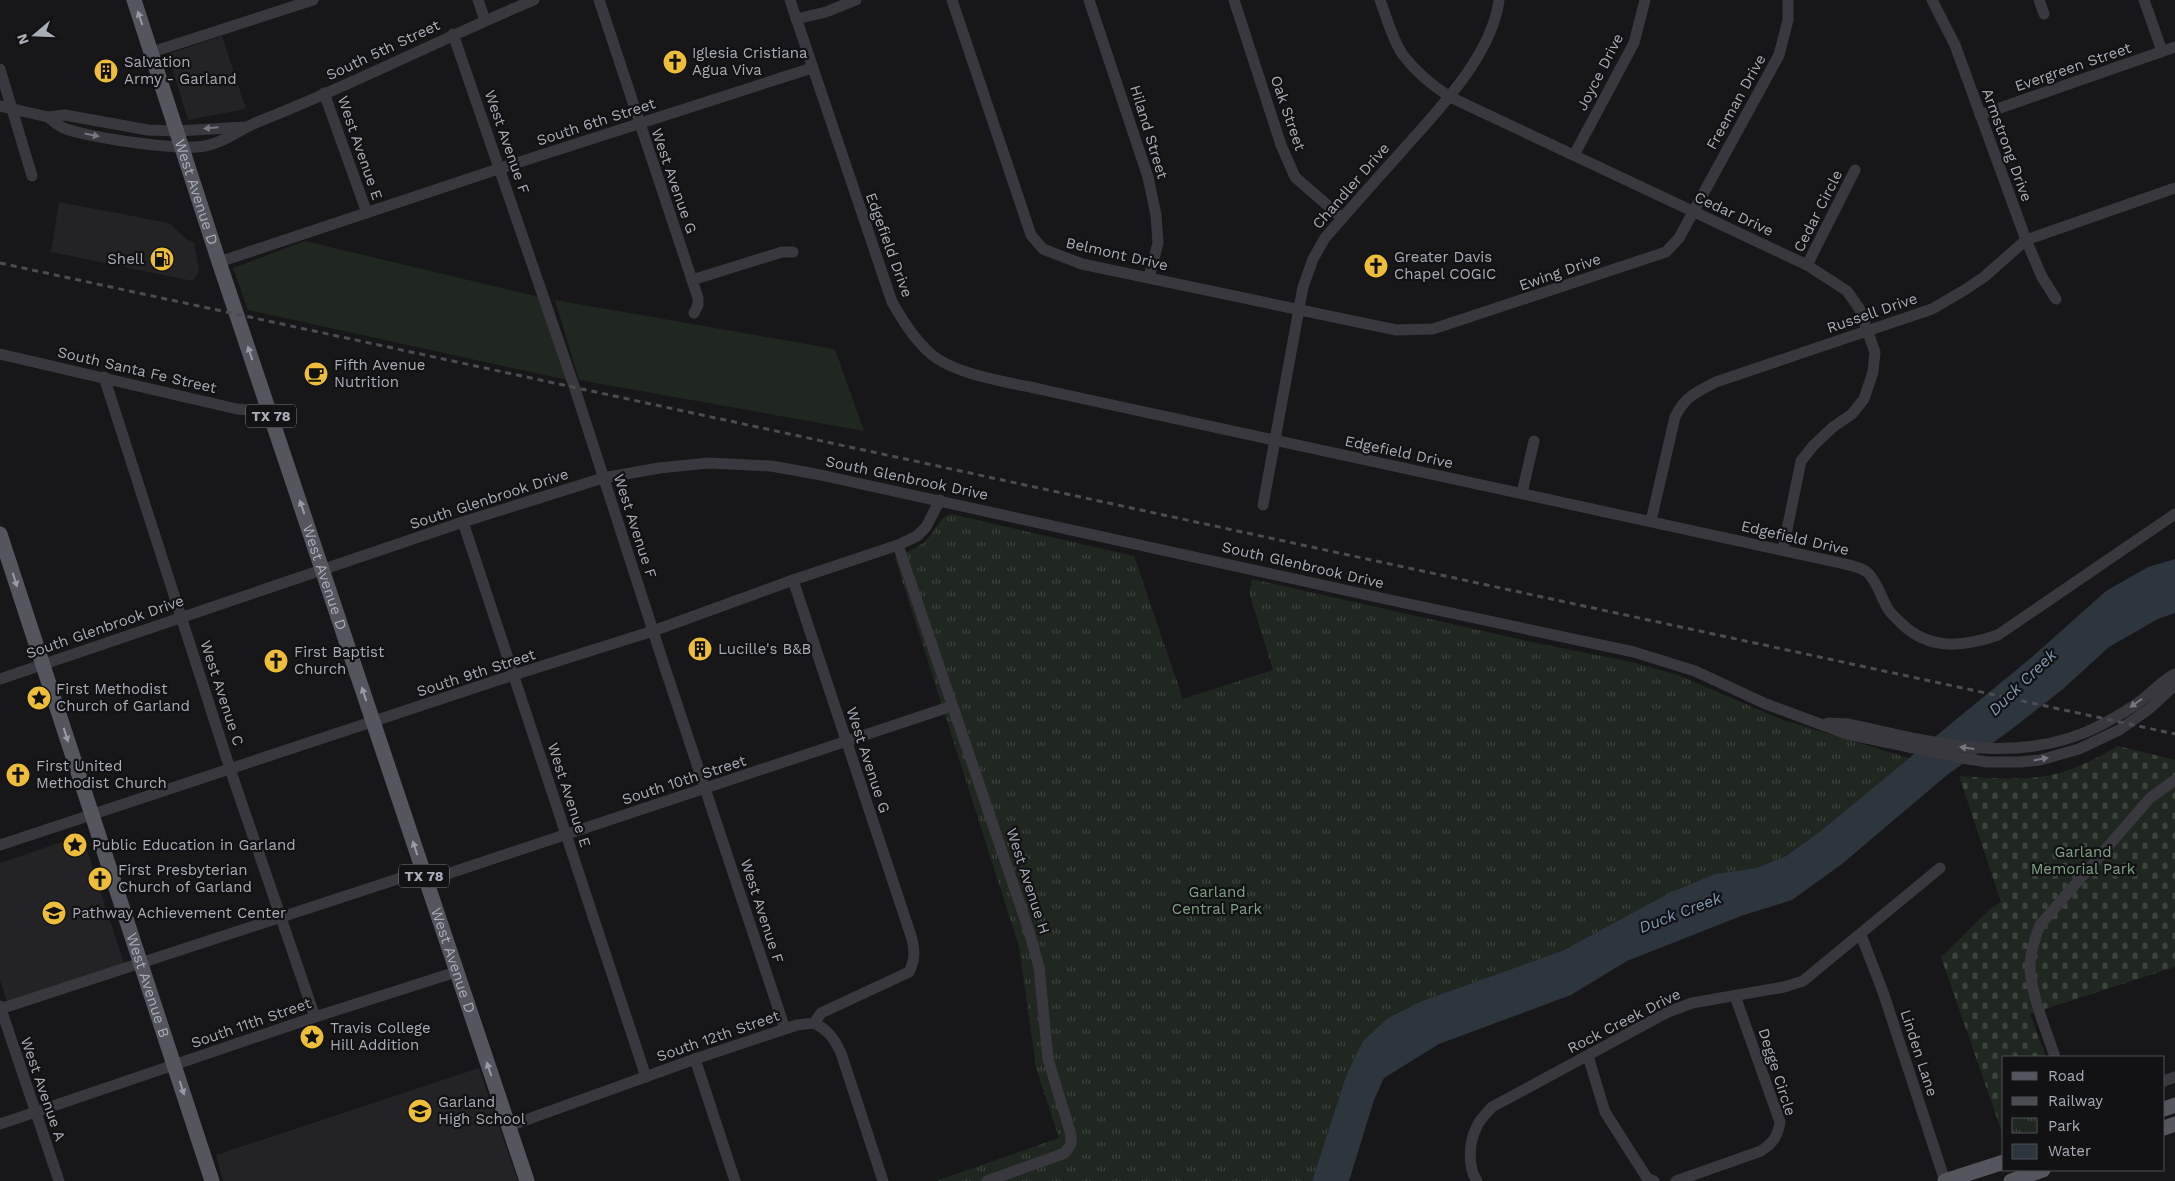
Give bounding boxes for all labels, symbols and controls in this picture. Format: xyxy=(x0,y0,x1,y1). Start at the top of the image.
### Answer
north arrow xyxy=(10,10,60,60)
one-way arrow xyxy=(136,10,143,25)
street label: South 5th Street xyxy=(323,16,443,84)
street label: Joyce Drive xyxy=(1573,30,1627,114)
text: N xyxy=(13,32,32,47)
street label: Evergreen Street xyxy=(2012,38,2134,95)
place label: Iglesia Cristiana Agua Viva xyxy=(692,44,808,79)
church icon: Iglesia Cristiana Agua Viva xyxy=(662,49,688,75)
street label: Freeman Drive xyxy=(1702,51,1770,153)
place label: Salvation Army - Garland xyxy=(124,53,237,88)
building icon: Salvation Army - Garland xyxy=(93,58,119,84)
street label: Oak Street xyxy=(1267,73,1309,154)
street label: Hiland Street xyxy=(1126,83,1172,182)
street label: Armstrong Drive xyxy=(1978,86,2036,204)
street label: West Avenue F xyxy=(481,88,533,196)
street label: West Avenue E xyxy=(334,94,386,202)
street label: South 6th Street xyxy=(534,94,658,150)
one-way arrow xyxy=(203,125,219,133)
street label: West Avenue G xyxy=(648,126,700,236)
one-way arrow xyxy=(84,131,100,139)
street label: West Avenue D xyxy=(171,137,222,247)
street label: Chandler Drive xyxy=(1309,139,1393,233)
street label: Cedar Circle xyxy=(1790,167,1846,255)
street label: Cedar Drive xyxy=(1692,188,1776,240)
street label: Edgefield Drive xyxy=(862,190,916,300)
street label: Belmont Drive xyxy=(1064,234,1170,274)
fuel station icon: Shell xyxy=(149,246,175,272)
place label: Greater Davis Chapel COGIC xyxy=(1394,248,1496,283)
place label: Shell xyxy=(107,250,144,268)
street label: Ewing Drive xyxy=(1517,250,1603,294)
church icon: Greater Davis Chapel COGIC xyxy=(1363,253,1389,279)
street label: Russell Drive xyxy=(1824,289,1920,337)
street label: South Santa Fe Street xyxy=(56,343,219,397)
one-way arrow xyxy=(246,345,253,360)
place label: Fifth Avenue Nutrition xyxy=(334,356,425,391)
cafe icon: Fifth Avenue Nutrition xyxy=(303,361,329,387)
road number: TX 78 xyxy=(246,404,296,428)
street label: Edgefield Drive xyxy=(1343,432,1455,472)
street label: South Glenbrook Drive xyxy=(824,452,990,504)
street label: South Glenbrook Drive xyxy=(407,465,571,533)
street label: West Avenue F xyxy=(610,472,660,580)
one-way arrow xyxy=(297,499,305,514)
street label: Edgefield Drive xyxy=(1739,517,1851,559)
street label: West Avenue D xyxy=(299,522,351,632)
street label: South Glenbrook Drive xyxy=(1220,538,1386,592)
one-way arrow xyxy=(12,573,20,588)
street label: South Glenbrook Drive xyxy=(24,591,186,663)
building icon: Lucille's B&B xyxy=(687,636,713,662)
street label: West Avenue C xyxy=(196,638,248,748)
place label: Lucille's B&B xyxy=(718,640,811,658)
place label: First Baptist Church xyxy=(294,643,385,678)
water label: Duck Creek xyxy=(1984,644,2061,719)
street label: South 9th Street xyxy=(414,645,538,701)
church icon: First Baptist Church xyxy=(263,648,289,674)
place label: First Methodist Church of Garland xyxy=(56,680,190,715)
place icon: First Methodist Church of Garland xyxy=(26,685,52,711)
one-way arrow xyxy=(360,686,368,701)
one-way arrow xyxy=(2129,698,2143,708)
street label: West Avenue G xyxy=(842,705,894,815)
one-way arrow xyxy=(63,727,70,742)
street label: West Avenue E xyxy=(544,740,594,850)
one-way arrow xyxy=(1959,743,1975,751)
street label: South 10th Street xyxy=(620,751,749,809)
one-way arrow xyxy=(2034,755,2050,763)
place label: First United Methodist Church xyxy=(36,757,167,792)
church icon: First United Methodist Church xyxy=(5,762,31,788)
street label: West Avenue H xyxy=(1002,826,1054,936)
place icon: Public Education in Garland xyxy=(62,832,88,858)
place label: Public Education in Garland xyxy=(92,836,296,854)
one-way arrow xyxy=(411,841,418,856)
park label: Garland Memorial Park xyxy=(2031,843,2136,878)
street label: West Avenue F xyxy=(737,857,787,965)
place label: First Presbyterian Church of Garland xyxy=(118,861,252,896)
road number: TX 78 xyxy=(399,864,449,888)
church icon: First Presbyterian Church of Garland xyxy=(87,866,113,892)
park label: Garland Central Park xyxy=(1172,883,1263,918)
water label: Duck Creek xyxy=(1636,888,1725,937)
school or university icon: Pathway Achievement Center xyxy=(41,900,67,926)
place label: Pathway Achievement Center xyxy=(72,904,286,922)
street label: West Avenue D xyxy=(427,905,479,1016)
street label: West Avenue B xyxy=(122,931,173,1040)
street label: Rock Creek Drive xyxy=(1564,985,1684,1057)
street label: South 11th Street xyxy=(189,994,314,1052)
street label: South 12th Street xyxy=(654,1006,782,1065)
street label: Linden Lane xyxy=(1897,1007,1941,1099)
place label: Travis College Hill Addition xyxy=(330,1019,431,1054)
place icon: Travis College Hill Addition xyxy=(299,1024,325,1050)
street label: Degge Circle xyxy=(1754,1026,1800,1118)
street label: West Avenue A xyxy=(17,1035,69,1143)
legend xyxy=(2002,1056,2165,1171)
one-way arrow xyxy=(485,1061,492,1076)
text: Road xyxy=(2048,1067,2085,1085)
one-way arrow xyxy=(179,1081,186,1096)
text: Railway xyxy=(2048,1092,2103,1110)
place label: Garland High School xyxy=(438,1093,526,1128)
school or university icon: Garland High School xyxy=(407,1098,433,1124)
text: Park xyxy=(2048,1117,2081,1135)
text: Water xyxy=(2048,1142,2091,1160)

